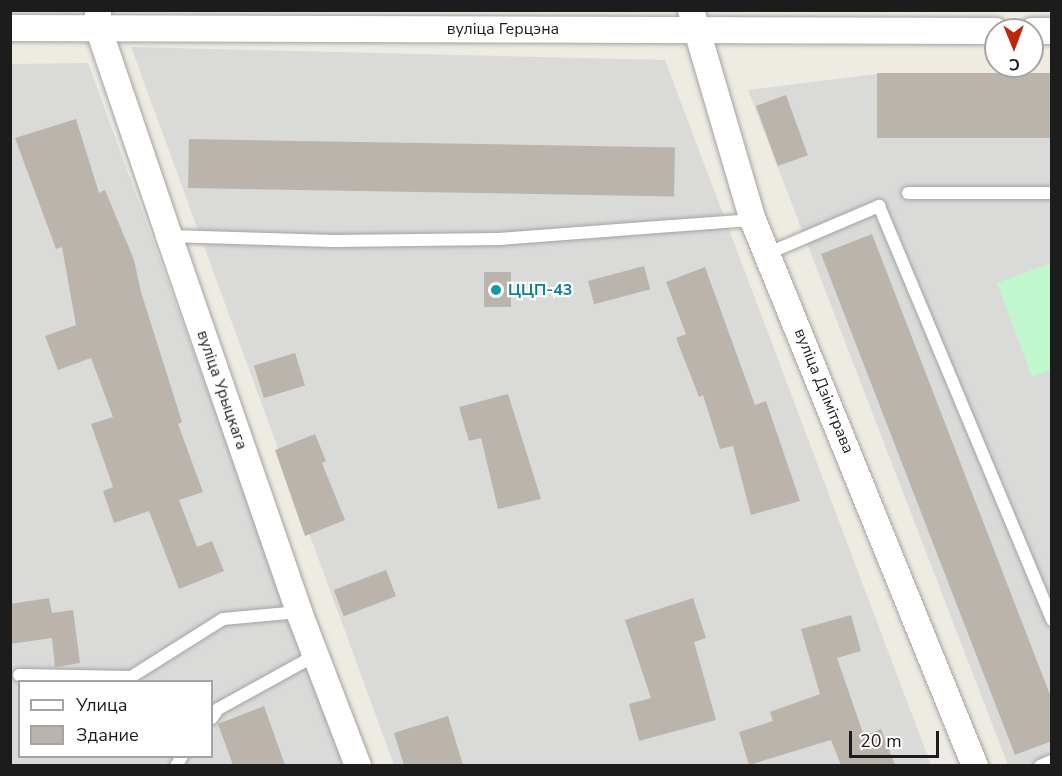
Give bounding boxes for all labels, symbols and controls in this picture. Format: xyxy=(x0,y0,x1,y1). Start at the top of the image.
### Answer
north arrow xyxy=(984,18,1044,78)
street label: вуліца Герцэна xyxy=(447,19,559,39)
text: С xyxy=(1009,53,1020,75)
place label: ЦЦП-43 xyxy=(508,280,572,300)
marker: ЦЦП-43 xyxy=(489,283,503,297)
street label: вуліца Дзімітрава xyxy=(790,326,858,456)
street label: вуліца Урыцкага xyxy=(193,328,251,452)
legend xyxy=(18,680,213,758)
text: Улица xyxy=(76,693,127,717)
scale bar xyxy=(852,719,942,757)
text: Здание xyxy=(76,723,139,747)
text: 20 m xyxy=(860,729,902,753)

